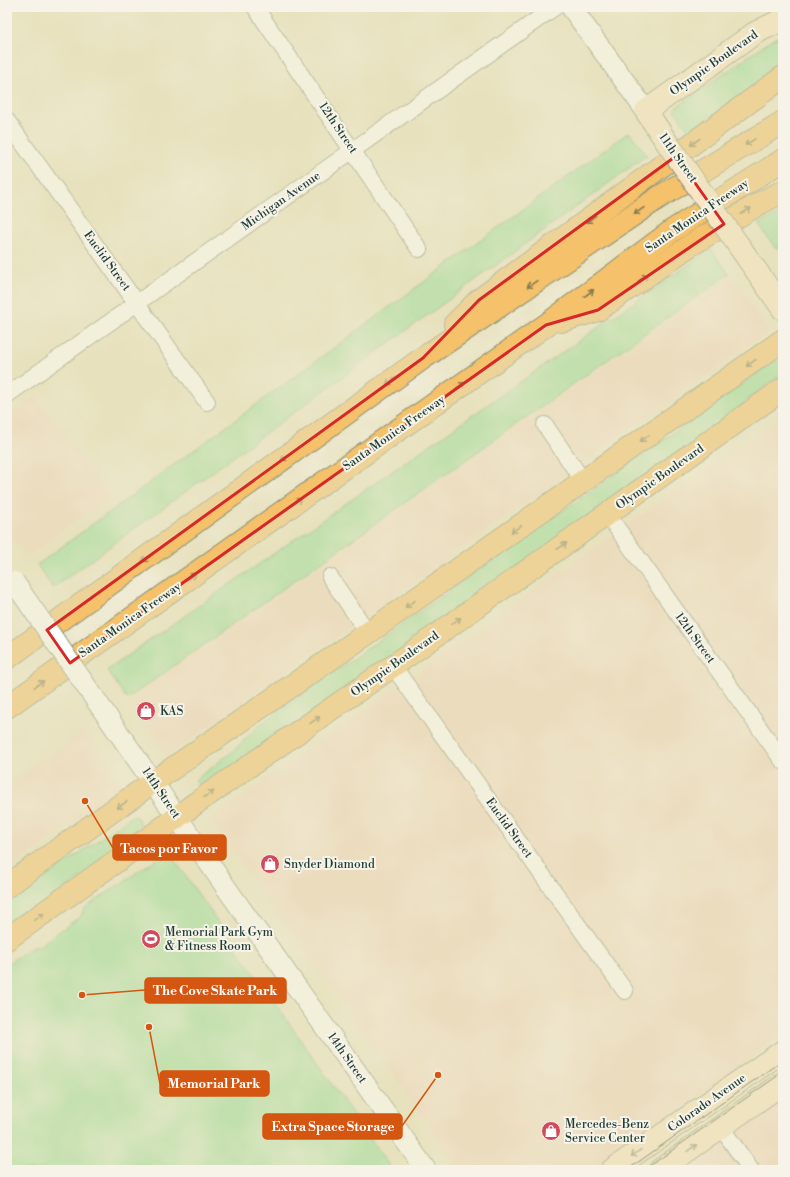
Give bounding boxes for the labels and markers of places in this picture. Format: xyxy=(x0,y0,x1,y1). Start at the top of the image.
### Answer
shop icon: KAS xyxy=(135,700,157,722)
place label: KAS xyxy=(160,704,184,719)
callout: Tacos por Favor xyxy=(113,835,226,860)
shop icon: Snyder Diamond xyxy=(259,853,281,875)
place label: Snyder Diamond xyxy=(284,857,375,872)
place label: Memorial Park Gym & Fitness Room xyxy=(165,925,274,954)
sports icon: Memorial Park Gym & Fitness Room xyxy=(140,928,162,950)
callout: The Cove Skate Park xyxy=(145,978,286,1003)
callout: Memorial Park xyxy=(160,1071,269,1096)
callout: Extra Space Storage xyxy=(263,1114,402,1139)
place label: Mercedes-Benz Service Center xyxy=(565,1117,649,1146)
shop icon: Mercedes-Benz Service Center xyxy=(540,1120,562,1142)

